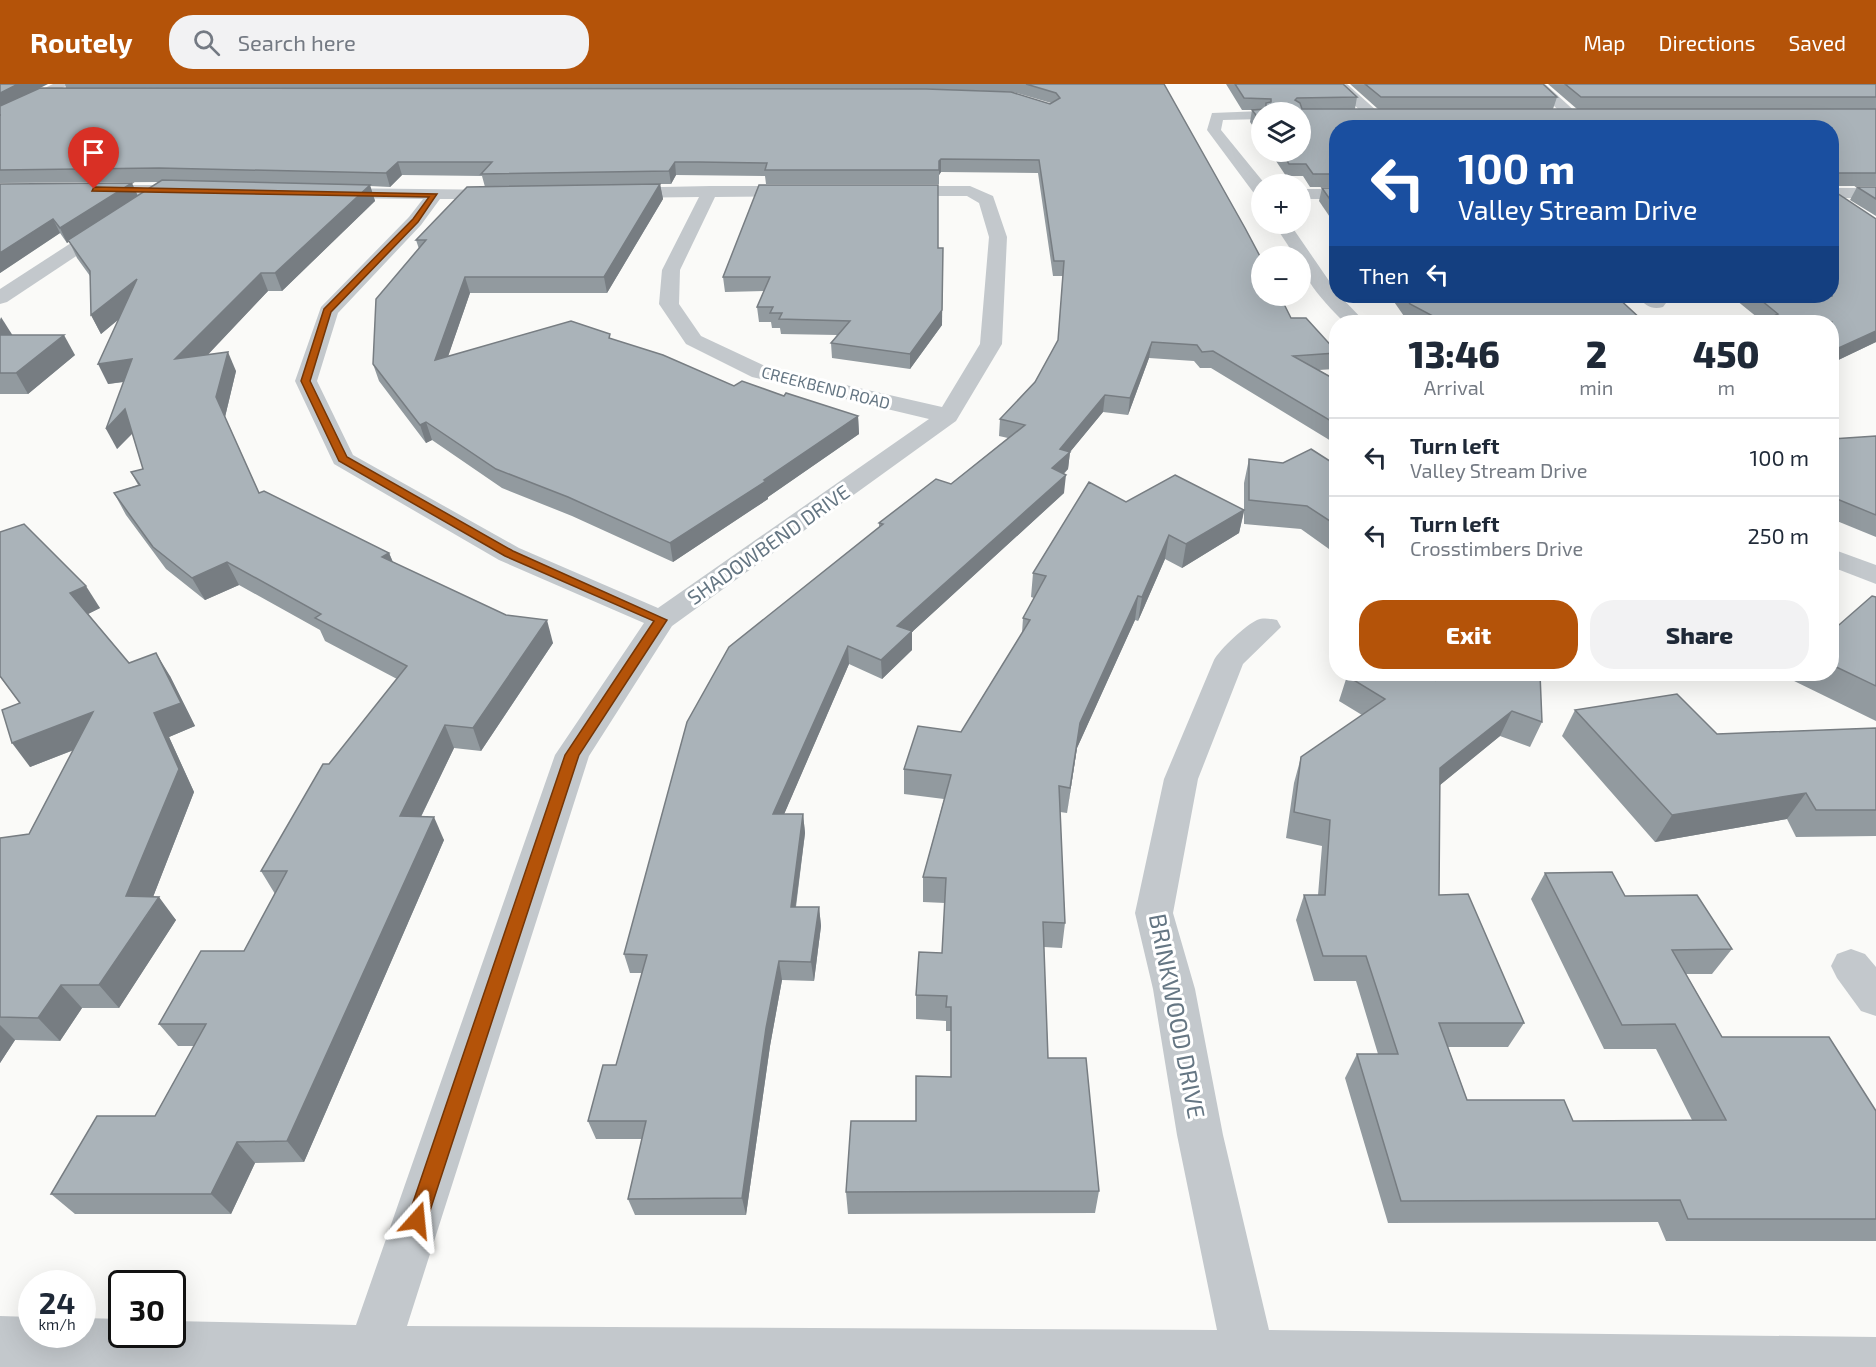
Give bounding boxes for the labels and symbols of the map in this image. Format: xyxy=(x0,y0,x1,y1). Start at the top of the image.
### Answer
pin xyxy=(68,127,119,189)
street label: CREEKBEND ROAD xyxy=(760,362,892,412)
street label: SHADOWBEND DRIVE xyxy=(682,479,854,609)
street label: BRINKWOOD DRIVE xyxy=(1144,911,1212,1121)
position arrow xyxy=(385,1188,449,1252)
speed limit sign: 30 xyxy=(108,1270,186,1348)

